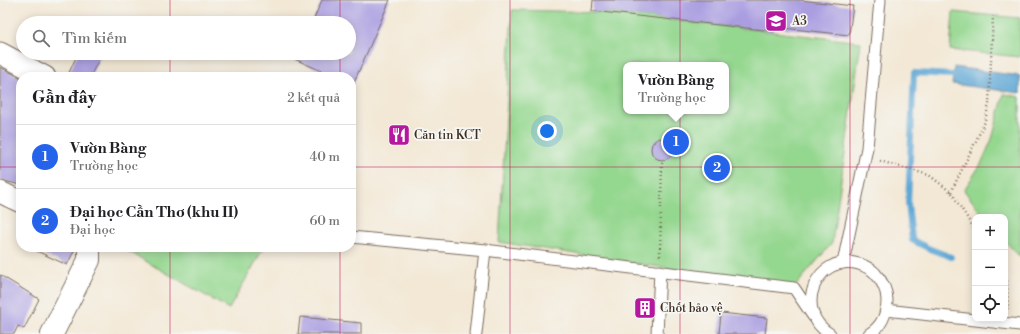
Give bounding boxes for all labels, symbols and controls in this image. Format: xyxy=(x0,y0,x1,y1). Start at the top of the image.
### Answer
school or university icon: A3 xyxy=(763,8,789,34)
place label: A3 xyxy=(791,14,807,29)
search box xyxy=(16,16,356,60)
icon: search xyxy=(30,27,52,49)
text: Tìm kiếm xyxy=(62,29,127,48)
popup xyxy=(623,62,729,114)
text: Vườn Bàng xyxy=(638,71,714,90)
text: Gần đây xyxy=(32,87,96,109)
text: 2 kết quả xyxy=(287,90,340,106)
text: Trường học xyxy=(638,90,706,106)
your location xyxy=(537,121,557,141)
restaurant icon: Căn tin KCT xyxy=(386,122,412,148)
pin: 1 xyxy=(663,127,689,157)
place label: Căn tin KCT xyxy=(414,128,481,143)
text: Vườn Bàng xyxy=(70,139,146,158)
text: 1 xyxy=(42,149,48,165)
text: 40 m xyxy=(310,149,340,165)
pin: 2 xyxy=(704,153,730,183)
text: Trường học xyxy=(70,158,138,174)
text: Đại học Cần Thơ (khu II) xyxy=(70,203,238,222)
text: 2 xyxy=(41,213,49,229)
text: 60 m xyxy=(309,213,340,229)
map controls xyxy=(972,214,1008,322)
button: + xyxy=(972,214,1008,250)
text: Đại học xyxy=(70,222,115,238)
button: − xyxy=(972,250,1008,286)
button: locate xyxy=(972,286,1008,322)
building icon: Chốt bảo vệ xyxy=(632,295,658,321)
place label: Chốt bảo vệ xyxy=(660,301,723,316)

